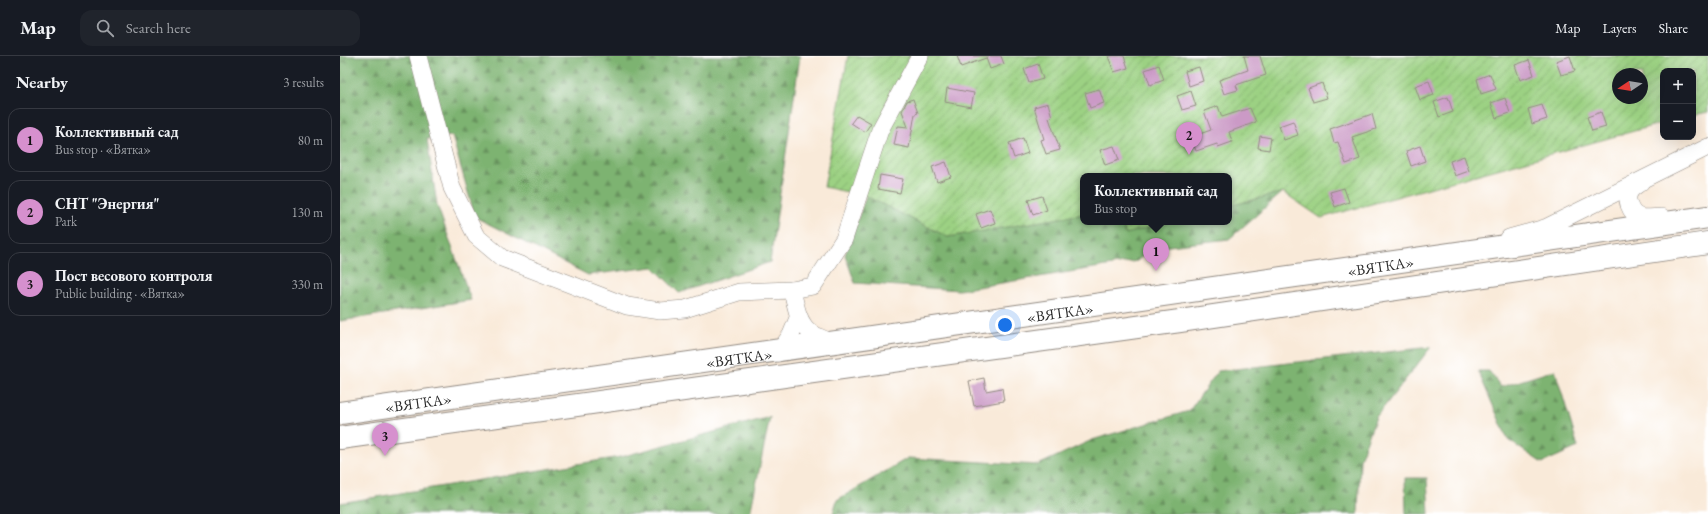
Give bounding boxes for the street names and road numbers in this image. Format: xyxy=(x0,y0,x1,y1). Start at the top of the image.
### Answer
street label: «ВЯТКА» xyxy=(1346,251,1415,280)
street label: «ВЯТКА» xyxy=(1025,298,1095,326)
street label: «ВЯТКА» xyxy=(705,343,774,372)
street label: «ВЯТКА» xyxy=(384,388,453,416)

